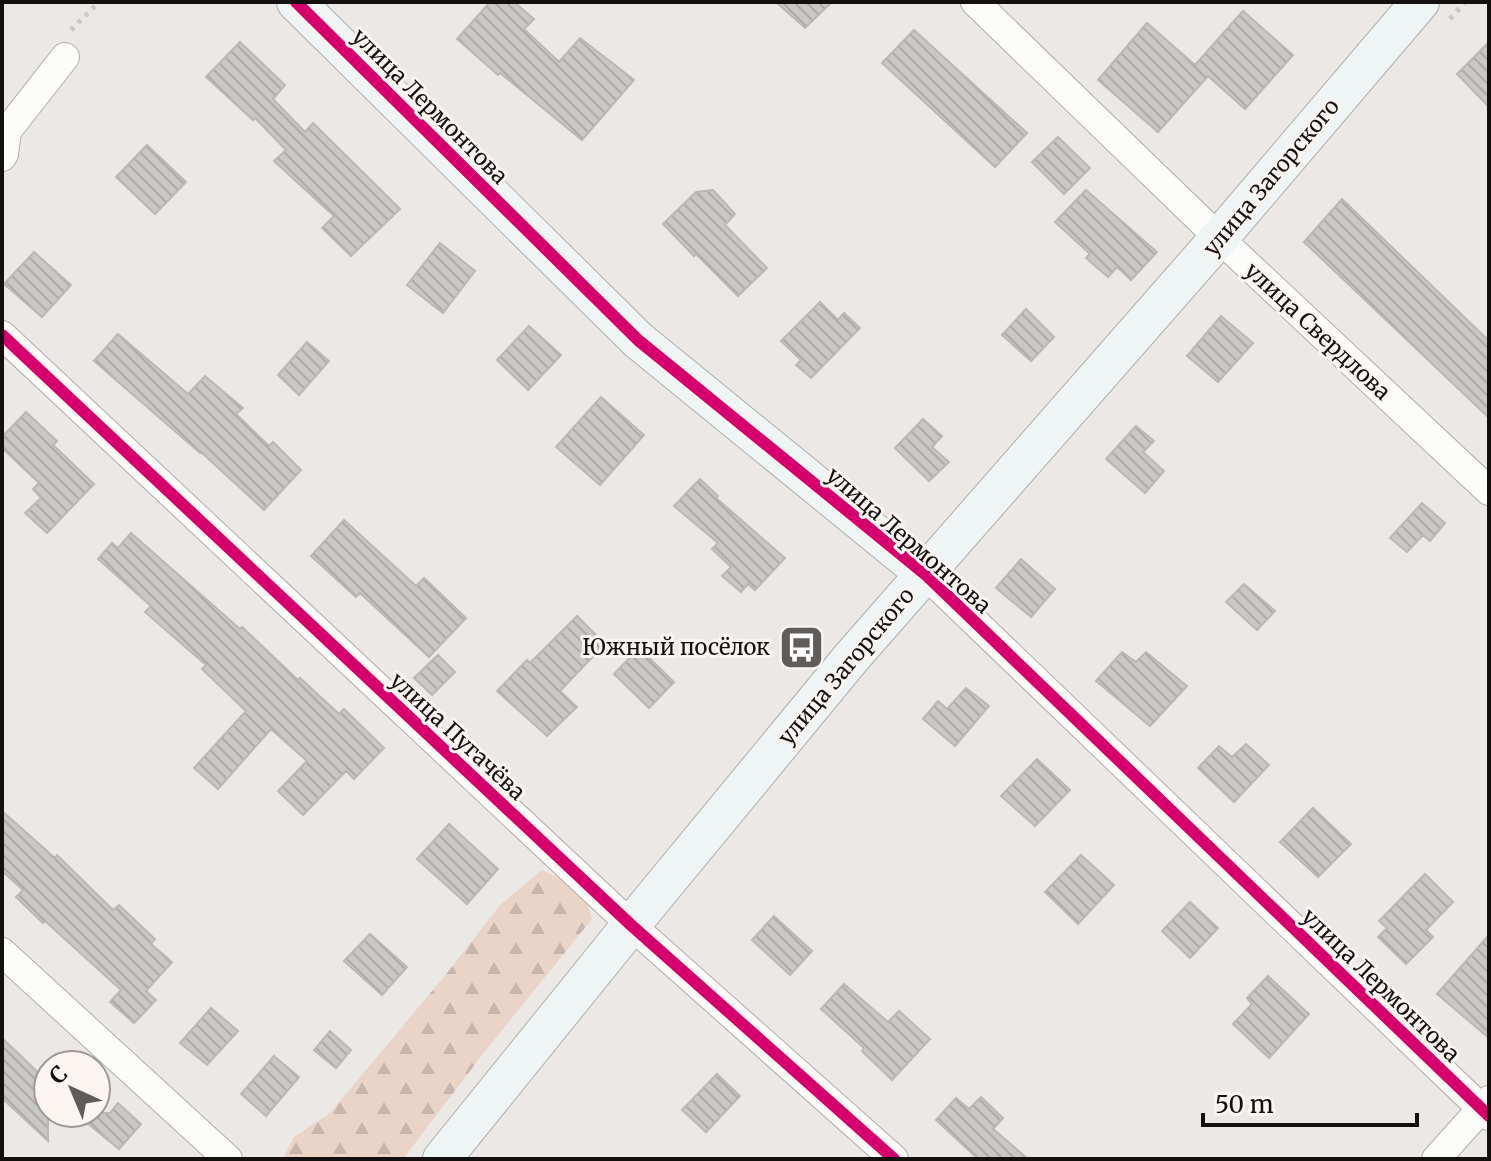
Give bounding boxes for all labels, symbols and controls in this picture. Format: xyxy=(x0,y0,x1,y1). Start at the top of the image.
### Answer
street label: улица Лермонтова xyxy=(346,22,514,190)
street label: улица Загорского xyxy=(1197,92,1345,261)
street label: улица Свердлова xyxy=(1239,256,1397,406)
street label: улица Лермонтова xyxy=(821,461,997,619)
street label: улица Загорского xyxy=(772,581,920,750)
bus stop icon: Южный посёлок xyxy=(777,623,825,671)
place label: Южный посёлок xyxy=(582,633,770,661)
street label: улица Пугачёва xyxy=(385,666,532,806)
street label: улица Лермонтова xyxy=(1296,902,1466,1068)
north arrow xyxy=(32,1049,112,1129)
text: С xyxy=(43,1059,73,1090)
scale bar xyxy=(1203,1077,1417,1127)
text: 50 m xyxy=(1215,1089,1274,1120)

